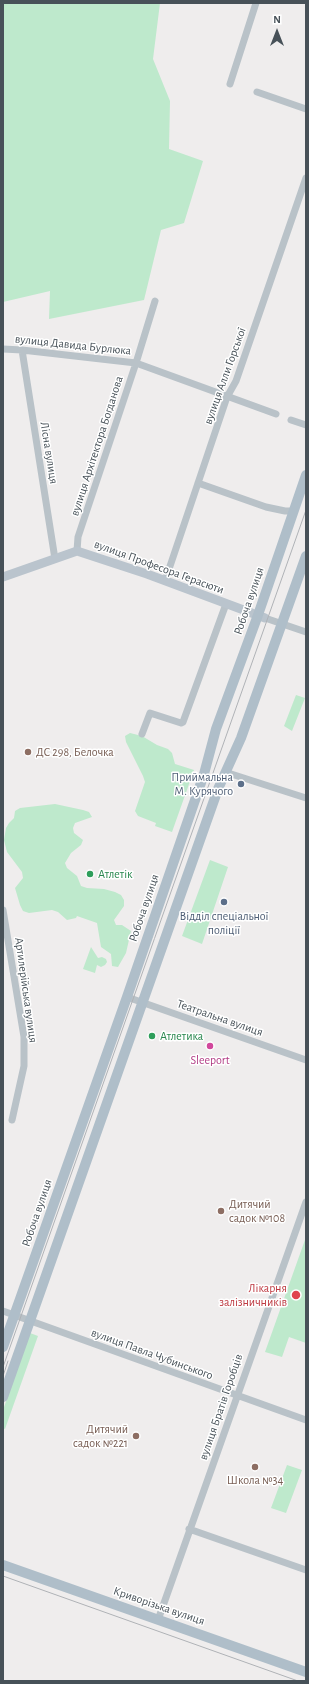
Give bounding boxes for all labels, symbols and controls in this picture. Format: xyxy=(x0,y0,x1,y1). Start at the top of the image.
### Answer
north arrow xyxy=(257,12,297,52)
text: N xyxy=(273,14,281,25)
street label: вулиця Алли Горської xyxy=(201,326,249,426)
street label: вулиця Давида Бурлюка xyxy=(14,332,132,358)
street label: вулиця Архітектора Богданова xyxy=(68,374,126,518)
street label: Лісна вулиця xyxy=(37,421,61,485)
street label: вулиця Професора Герасюти xyxy=(92,537,226,597)
street label: Робоча вулиця xyxy=(231,565,267,637)
place label: ДС 298, Белочка xyxy=(36,745,114,759)
marker: ДС 298, Белочка xyxy=(23,747,33,757)
place label: Приймальна М. Курячого xyxy=(171,770,233,798)
marker: Приймальна М. Курячого xyxy=(236,779,246,789)
place label: Атлетік xyxy=(98,867,132,881)
marker: Атлетік xyxy=(85,869,95,879)
street label: Робоча вулиця xyxy=(126,872,162,944)
marker: Відділ спеціальної поліції xyxy=(219,897,229,907)
place label: Відділ спеціальної поліції xyxy=(180,909,268,937)
street label: Артилерійська вулиця xyxy=(11,936,41,1044)
street label: Театральна вулиця xyxy=(175,997,265,1039)
place label: Атлетика xyxy=(160,1029,203,1043)
marker: Атлетика xyxy=(147,1031,157,1041)
marker: Sleeport xyxy=(205,1041,215,1051)
place label: Sleeport xyxy=(190,1053,230,1067)
street label: Робоча вулиця xyxy=(19,1177,55,1249)
place label: Дитячий садок №108 xyxy=(229,1197,285,1225)
marker: Дитячий садок №108 xyxy=(216,1206,226,1216)
place label: Лікарня залізничників xyxy=(219,1281,287,1309)
marker: Лікарня залізничників xyxy=(290,1289,302,1301)
street label: вулиця Павла Чубинського xyxy=(89,1325,215,1383)
street label: вулиця Братів Горобців xyxy=(196,1352,246,1462)
place label: Дитячий садок №221 xyxy=(73,1422,128,1450)
marker: Дитячий садок №221 xyxy=(131,1431,141,1441)
marker: Школа №34 xyxy=(250,1462,260,1472)
place label: Школа №34 xyxy=(227,1473,283,1487)
street label: Криворізька вулиця xyxy=(111,1584,207,1628)

